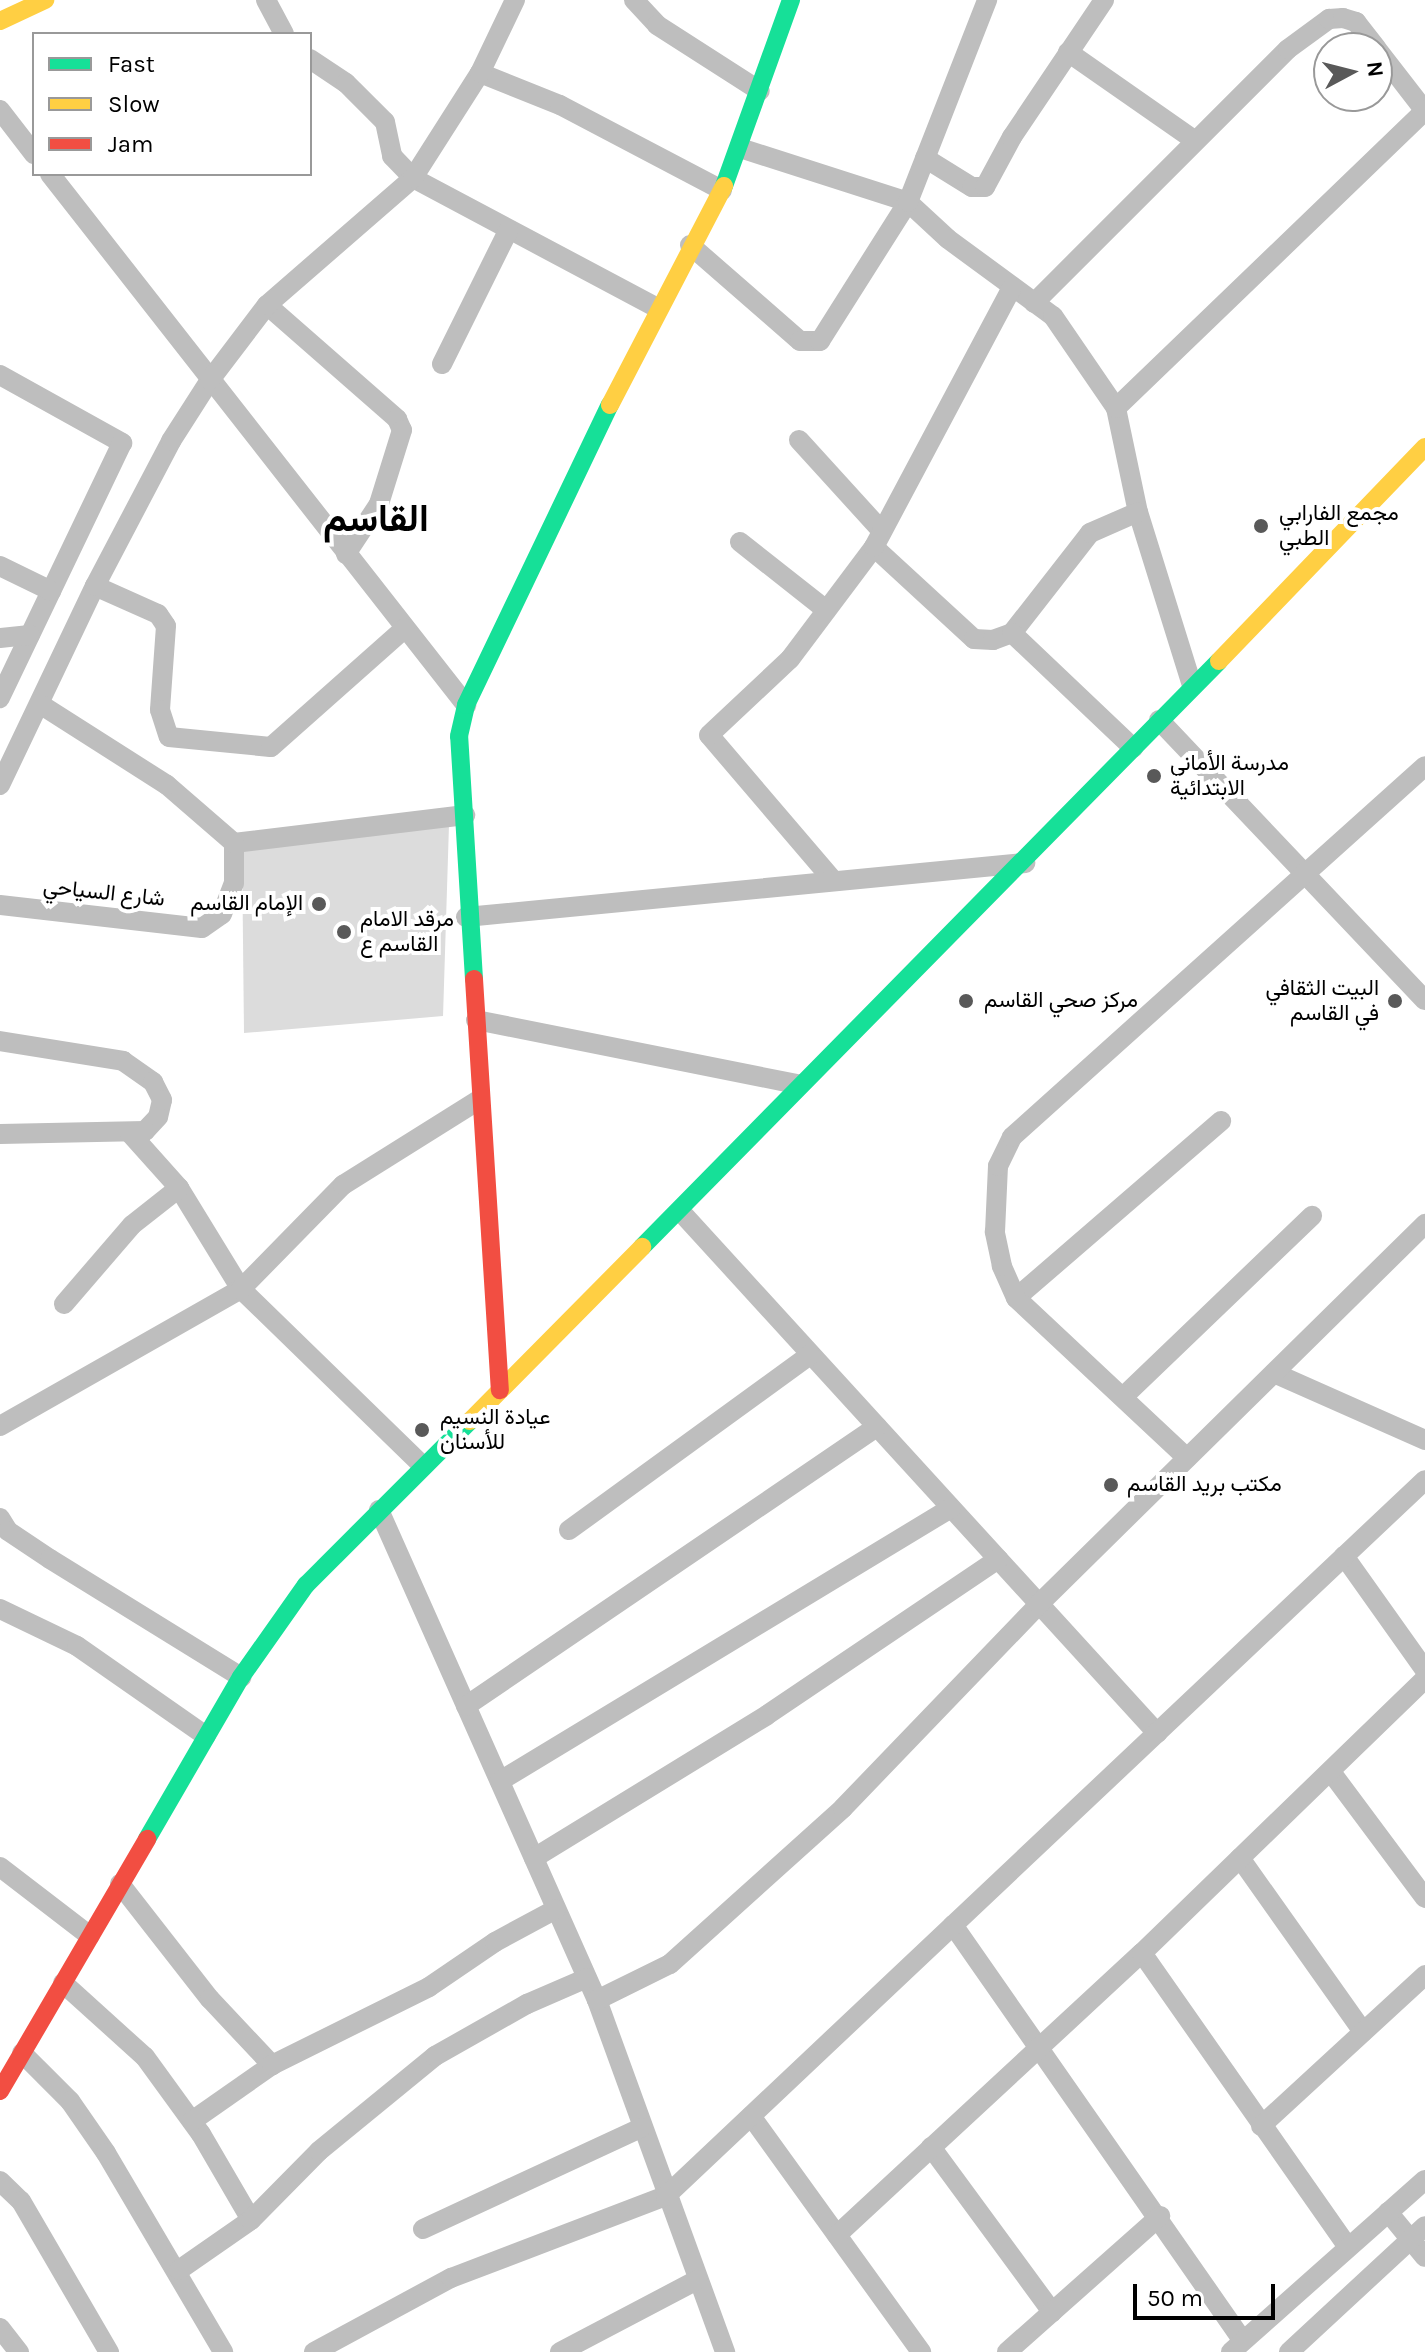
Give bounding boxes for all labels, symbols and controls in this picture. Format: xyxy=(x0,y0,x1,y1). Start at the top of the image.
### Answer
legend xyxy=(32,32,312,176)
north arrow xyxy=(1313,32,1393,112)
text: Fast xyxy=(108,50,155,78)
text: N xyxy=(1361,60,1389,79)
text: Slow xyxy=(108,90,160,118)
text: Jam xyxy=(108,130,153,158)
district label: القاسم xyxy=(323,496,429,542)
place label: مجمع الفارابي الطبي xyxy=(1279,500,1399,552)
marker: مجمع الفارابي الطبي xyxy=(1250,515,1272,537)
place label: مدرسة الأماني الابتدائية xyxy=(1170,750,1289,802)
marker: مدرسة الأماني الابتدائية xyxy=(1145,767,1163,785)
street label: شارع السياحي xyxy=(42,873,166,913)
place label: الإمام القاسم xyxy=(190,891,303,917)
marker: الإمام القاسم xyxy=(310,895,328,913)
place label: مرقد الامام القاسم ع xyxy=(360,906,454,958)
marker: مرقد الامام القاسم ع xyxy=(335,923,353,941)
place label: البيت الثقافي في القاسم xyxy=(1265,975,1379,1026)
place label: مركز صحي القاسم xyxy=(984,988,1138,1014)
marker: مركز صحي القاسم xyxy=(955,990,977,1012)
marker: البيت الثقافي في القاسم xyxy=(1386,992,1404,1010)
place label: عيادة النسيم للأسنان xyxy=(440,1404,551,1456)
marker: عيادة النسيم للأسنان xyxy=(411,1419,433,1441)
place label: مكتب بريد القاسم xyxy=(1127,1472,1282,1498)
marker: مكتب بريد القاسم xyxy=(1102,1476,1120,1494)
scale bar xyxy=(1137,2268,1279,2318)
text: 50 m xyxy=(1147,2284,1203,2312)

